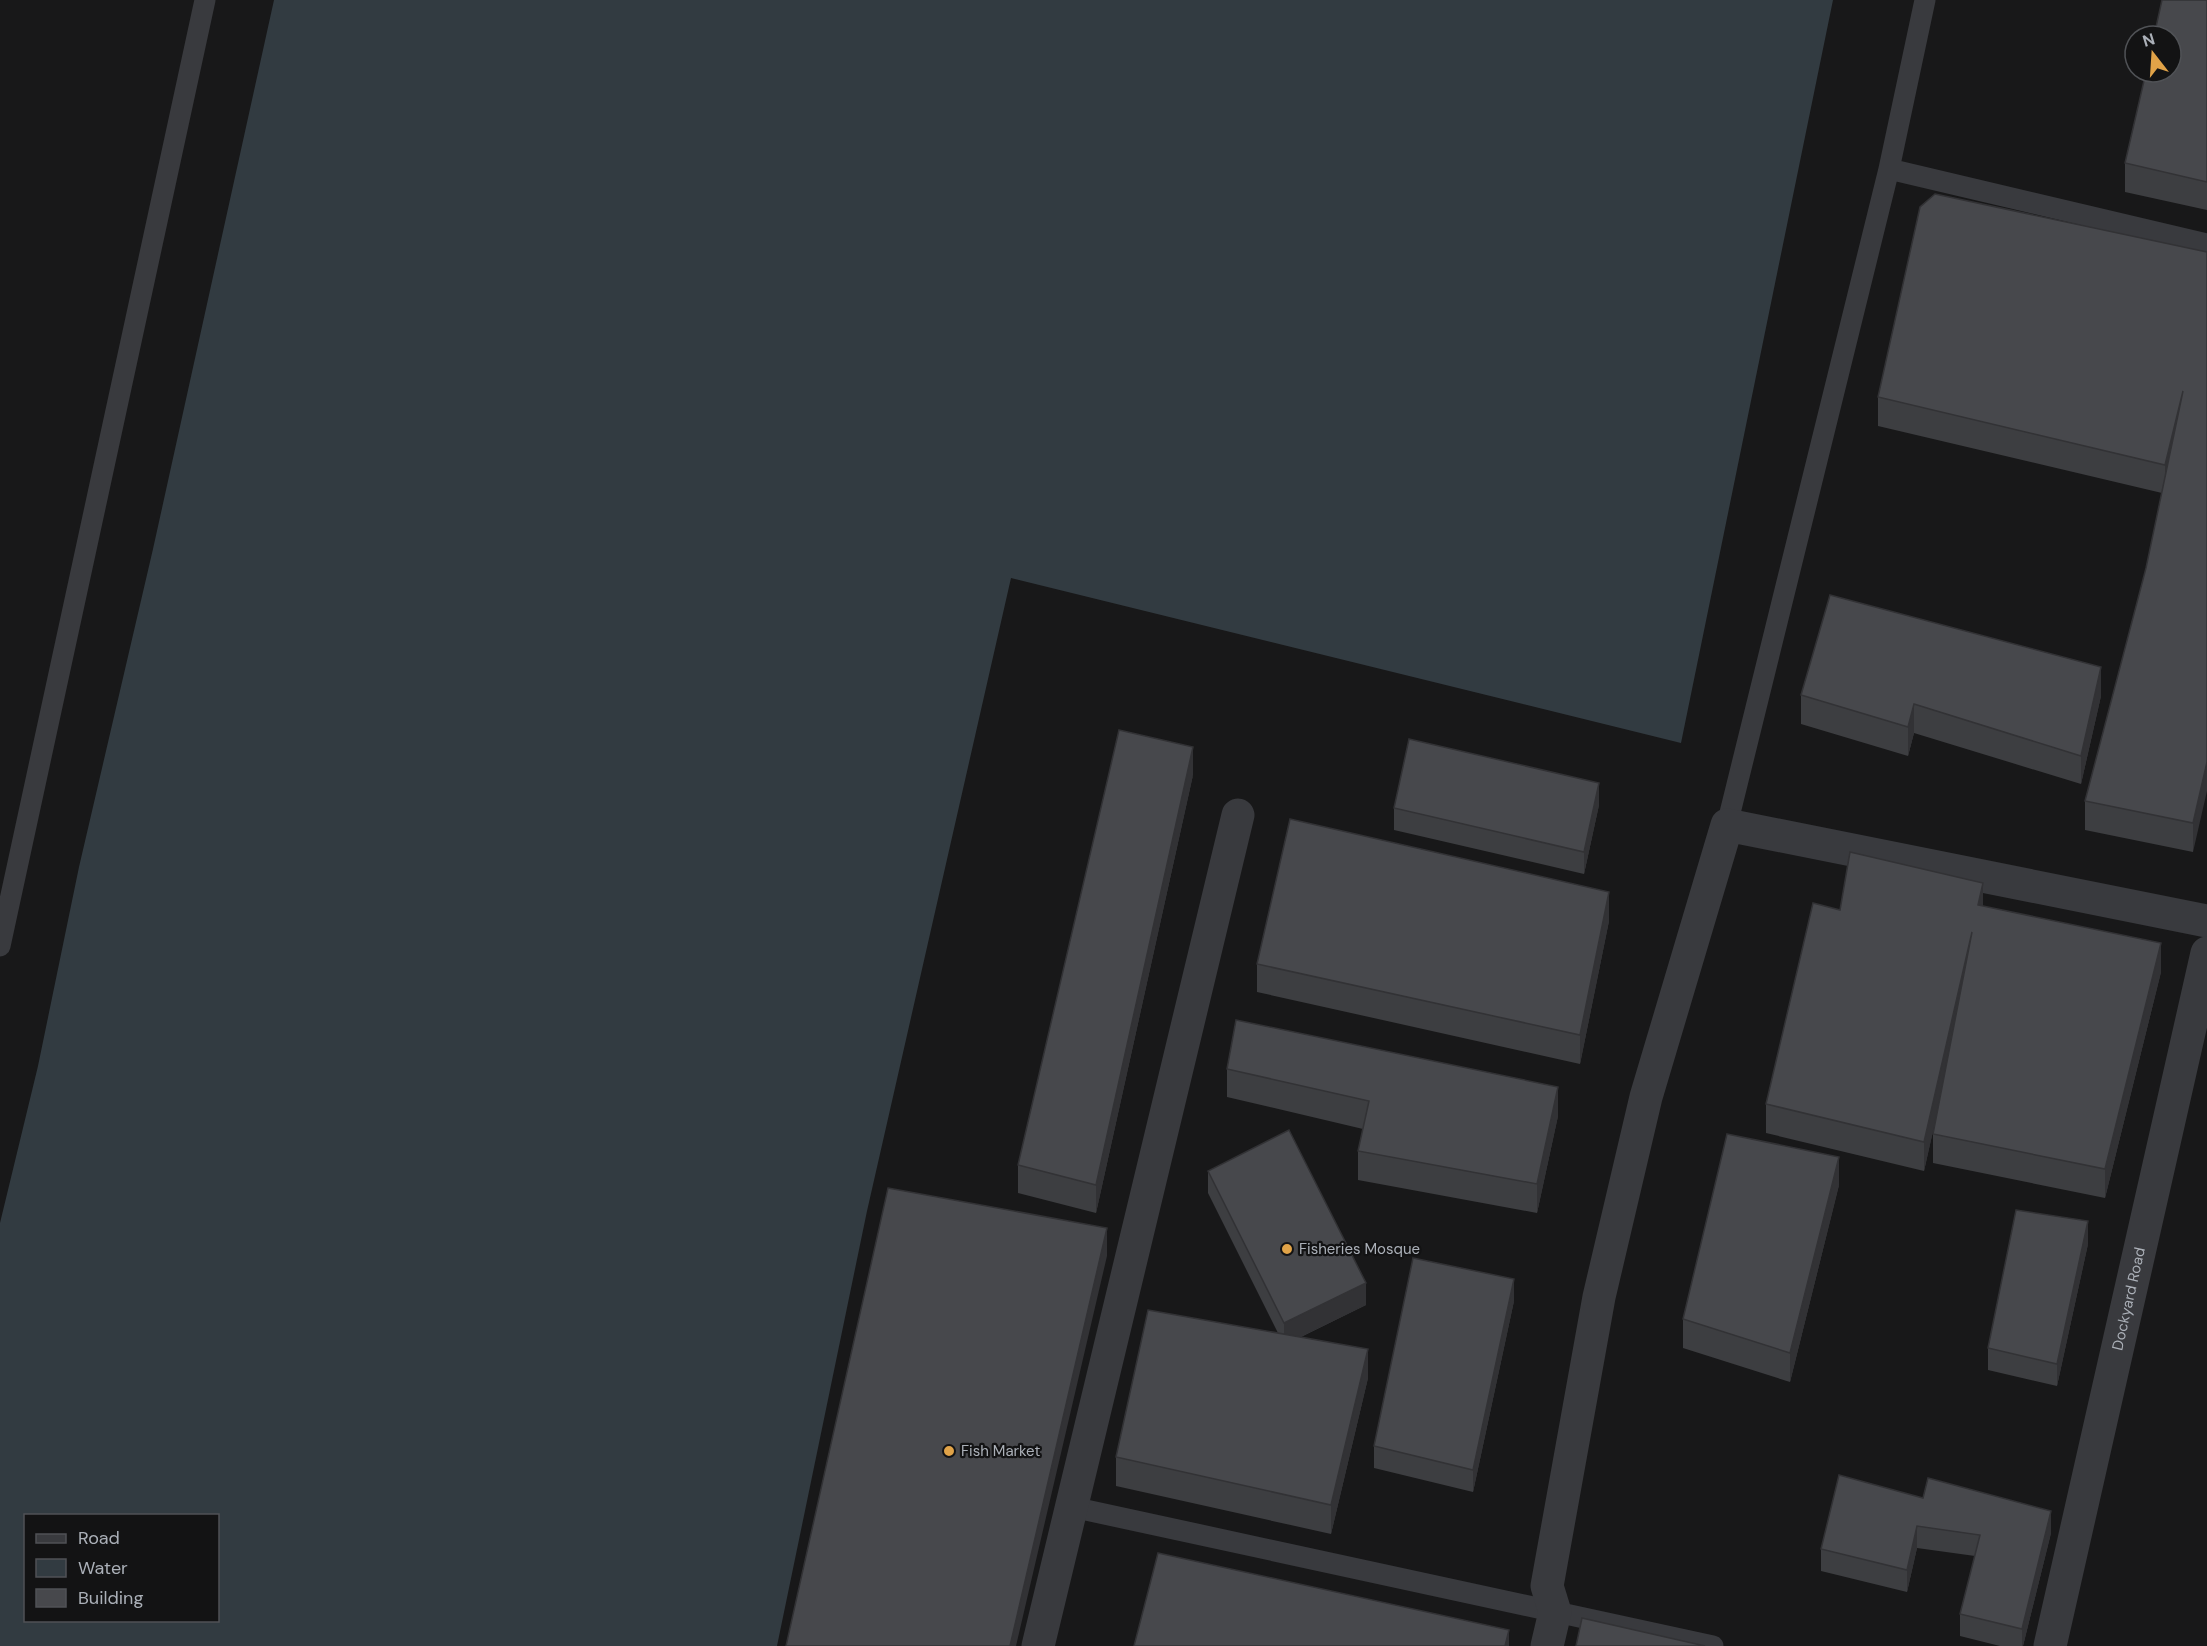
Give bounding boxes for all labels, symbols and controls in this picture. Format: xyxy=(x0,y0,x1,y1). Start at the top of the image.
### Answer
north arrow xyxy=(2123,24,2183,84)
text: N xyxy=(2140,28,2157,52)
place label: Fisheries Mosque xyxy=(1299,1239,1420,1259)
marker: Fisheries Mosque xyxy=(1280,1242,1294,1256)
street label: Dockyard Road xyxy=(2107,1245,2150,1352)
place label: Fish Market xyxy=(961,1441,1040,1461)
marker: Fish Market xyxy=(942,1444,956,1458)
legend xyxy=(24,1514,219,1622)
text: Road xyxy=(78,1526,120,1550)
text: Water xyxy=(78,1556,128,1580)
text: Building xyxy=(78,1586,143,1610)

